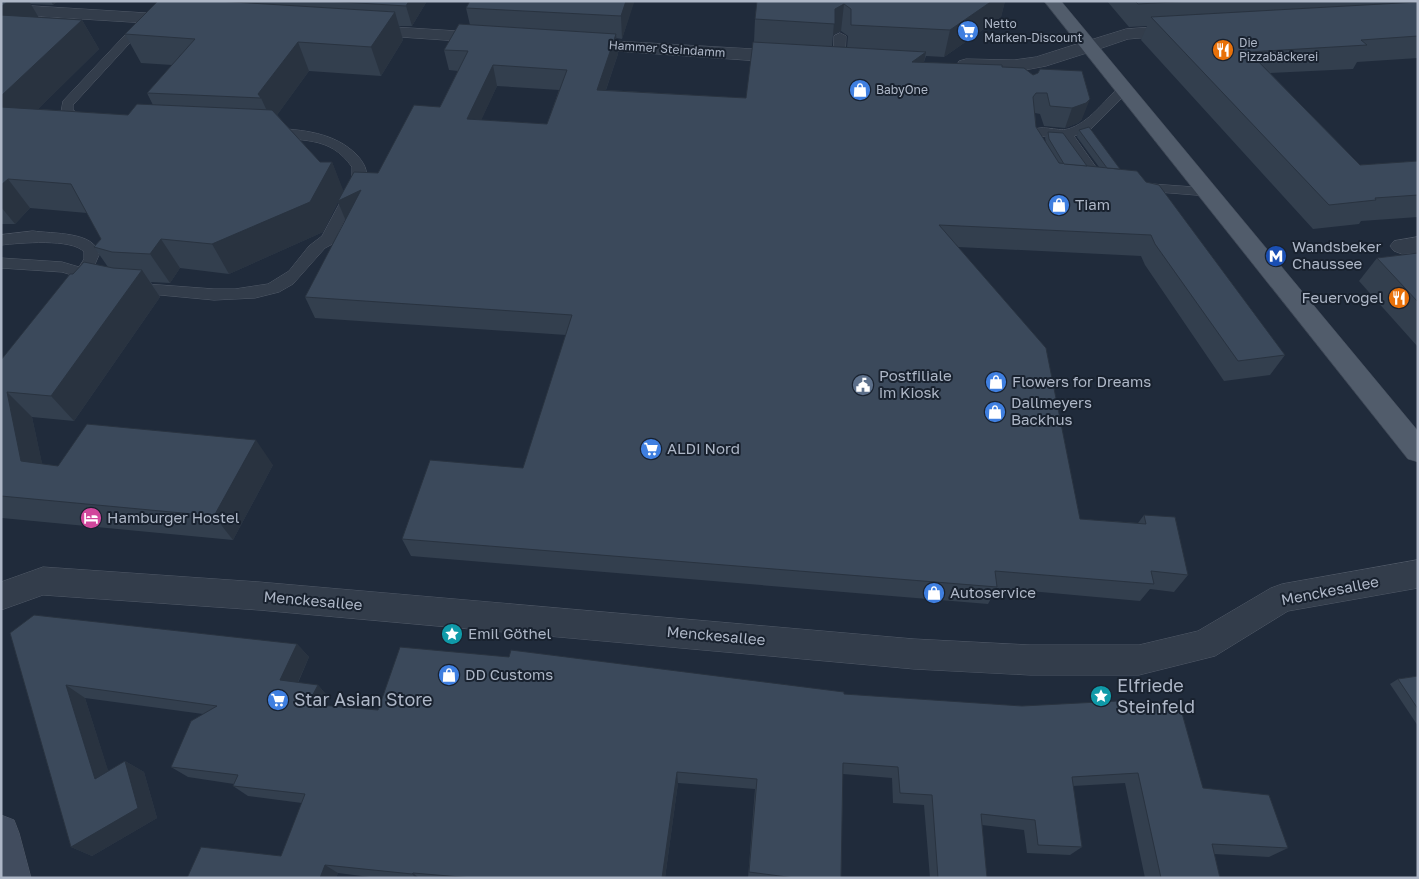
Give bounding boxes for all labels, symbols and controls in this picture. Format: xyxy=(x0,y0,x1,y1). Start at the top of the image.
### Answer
place label: Netto Marken-Discount xyxy=(984,16,1082,45)
supermarket icon: Netto Marken-Discount xyxy=(956,19,980,43)
place label: Die Pizzabäckerei xyxy=(1239,35,1318,64)
street label: Hammer Steindamm xyxy=(608,37,726,60)
restaurant icon: Die Pizzabäckerei xyxy=(1211,38,1235,62)
shop icon: BabyOne xyxy=(848,78,872,102)
place label: BabyOne xyxy=(876,82,928,97)
shop icon: Tiam xyxy=(1047,193,1071,217)
place label: Tiam xyxy=(1075,195,1110,213)
place label: Wandsbeker Chaussee xyxy=(1292,237,1381,272)
metro station icon: Wandsbeker Chaussee xyxy=(1264,244,1288,268)
restaurant icon: Feuervogel xyxy=(1387,286,1411,310)
place label: Feuervogel xyxy=(1302,288,1383,306)
place label: Postfiliale im Kiosk xyxy=(879,366,952,401)
shop icon: Flowers for Dreams xyxy=(984,370,1008,394)
place label: Flowers for Dreams xyxy=(1012,372,1151,390)
public building icon: Postfiliale im Kiosk xyxy=(851,373,875,397)
place label: Dallmeyers Backhus xyxy=(1011,393,1092,428)
shop icon: Dallmeyers Backhus xyxy=(983,400,1007,424)
supermarket icon: ALDI Nord xyxy=(639,437,663,461)
place label: ALDI Nord xyxy=(667,439,740,457)
hotel icon: Hamburger Hostel xyxy=(79,506,103,530)
place label: Hamburger Hostel xyxy=(107,508,240,526)
street label: Menckesallee xyxy=(1279,572,1380,608)
shop icon: Autoservice xyxy=(922,581,946,605)
place label: Autoservice xyxy=(950,583,1036,601)
street label: Menckesallee xyxy=(263,587,364,613)
place icon: Emil Göthel xyxy=(440,622,464,646)
street label: Menckesallee xyxy=(666,622,767,648)
place label: Emil Göthel xyxy=(468,624,551,642)
shop icon: DD Customs xyxy=(437,663,461,687)
place label: DD Customs xyxy=(465,665,553,683)
place label: Elfriede Steinfeld xyxy=(1117,674,1195,717)
place icon: Elfriede Steinfeld xyxy=(1089,684,1113,708)
supermarket icon: Star Asian Store xyxy=(266,688,290,712)
place label: Star Asian Store xyxy=(294,688,433,710)

